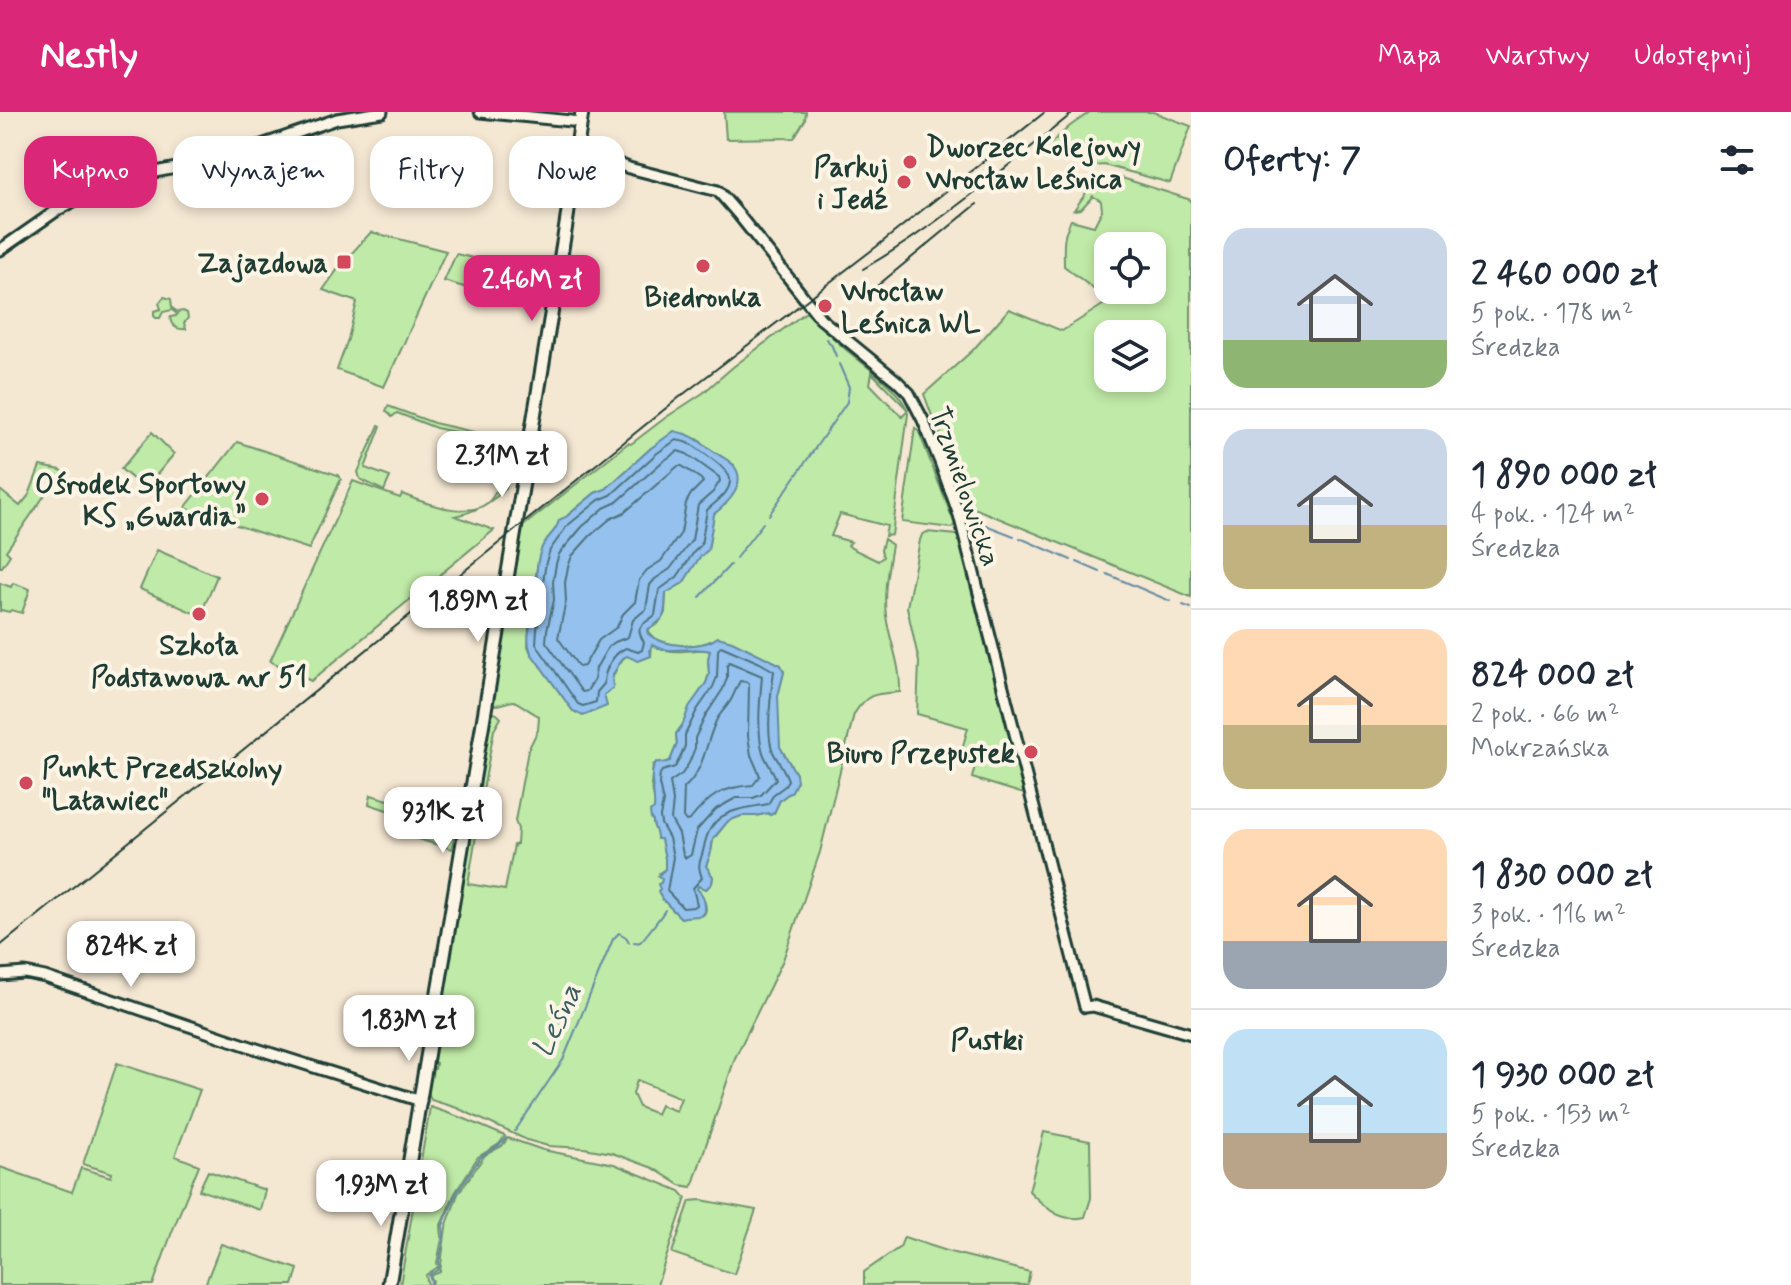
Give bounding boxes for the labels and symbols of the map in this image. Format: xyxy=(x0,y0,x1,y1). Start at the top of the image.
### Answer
place label: Dworzec Kolejowy Wrocław Leśnica xyxy=(926,130,1141,199)
place label: Parkuj i Jedź xyxy=(814,150,888,219)
marker: Dworzec Kolejowy Wrocław Leśnica xyxy=(901,153,919,171)
marker: Parkuj i Jedź xyxy=(895,173,913,191)
place label: Zajazdowa xyxy=(197,246,328,283)
marker: Zajazdowa xyxy=(335,253,353,271)
pin: 2.46M zł xyxy=(449,255,615,323)
marker: Biedronka xyxy=(694,257,712,275)
place label: Wrocław Leśnica WL xyxy=(841,274,981,343)
place label: Biedronka xyxy=(644,280,762,317)
marker: Wrocław Leśnica WL xyxy=(816,297,834,315)
street label: Trzmielowicka xyxy=(919,402,1008,572)
pin: 2.31M zł xyxy=(419,431,585,499)
place label: Ośrodek Sportowy KS „Gwardia” xyxy=(35,467,246,536)
marker: Ośrodek Sportowy KS „Gwardia” xyxy=(253,490,271,508)
pin: 1.89M zł xyxy=(395,576,561,644)
marker: Szkoła Podstawowa nr 51 xyxy=(190,605,208,623)
place label: Szkoła Podstawowa nr 51 xyxy=(91,628,307,697)
place label: Biuro Przepustek xyxy=(827,736,1015,773)
marker: Biuro Przepustek xyxy=(1022,743,1040,761)
place label: Punkt Przedszkolny "Latawiec" xyxy=(42,751,282,820)
marker: Punkt Przedszkolny "Latawiec" xyxy=(17,774,35,792)
pin: 931K zł xyxy=(369,787,517,855)
pin: 824K zł xyxy=(57,921,205,989)
water label: Leśna xyxy=(523,978,591,1064)
pin: 1.83M zł xyxy=(326,995,492,1063)
district label: Pustki xyxy=(950,1021,1024,1060)
pin: 1.93M zł xyxy=(298,1160,464,1228)

